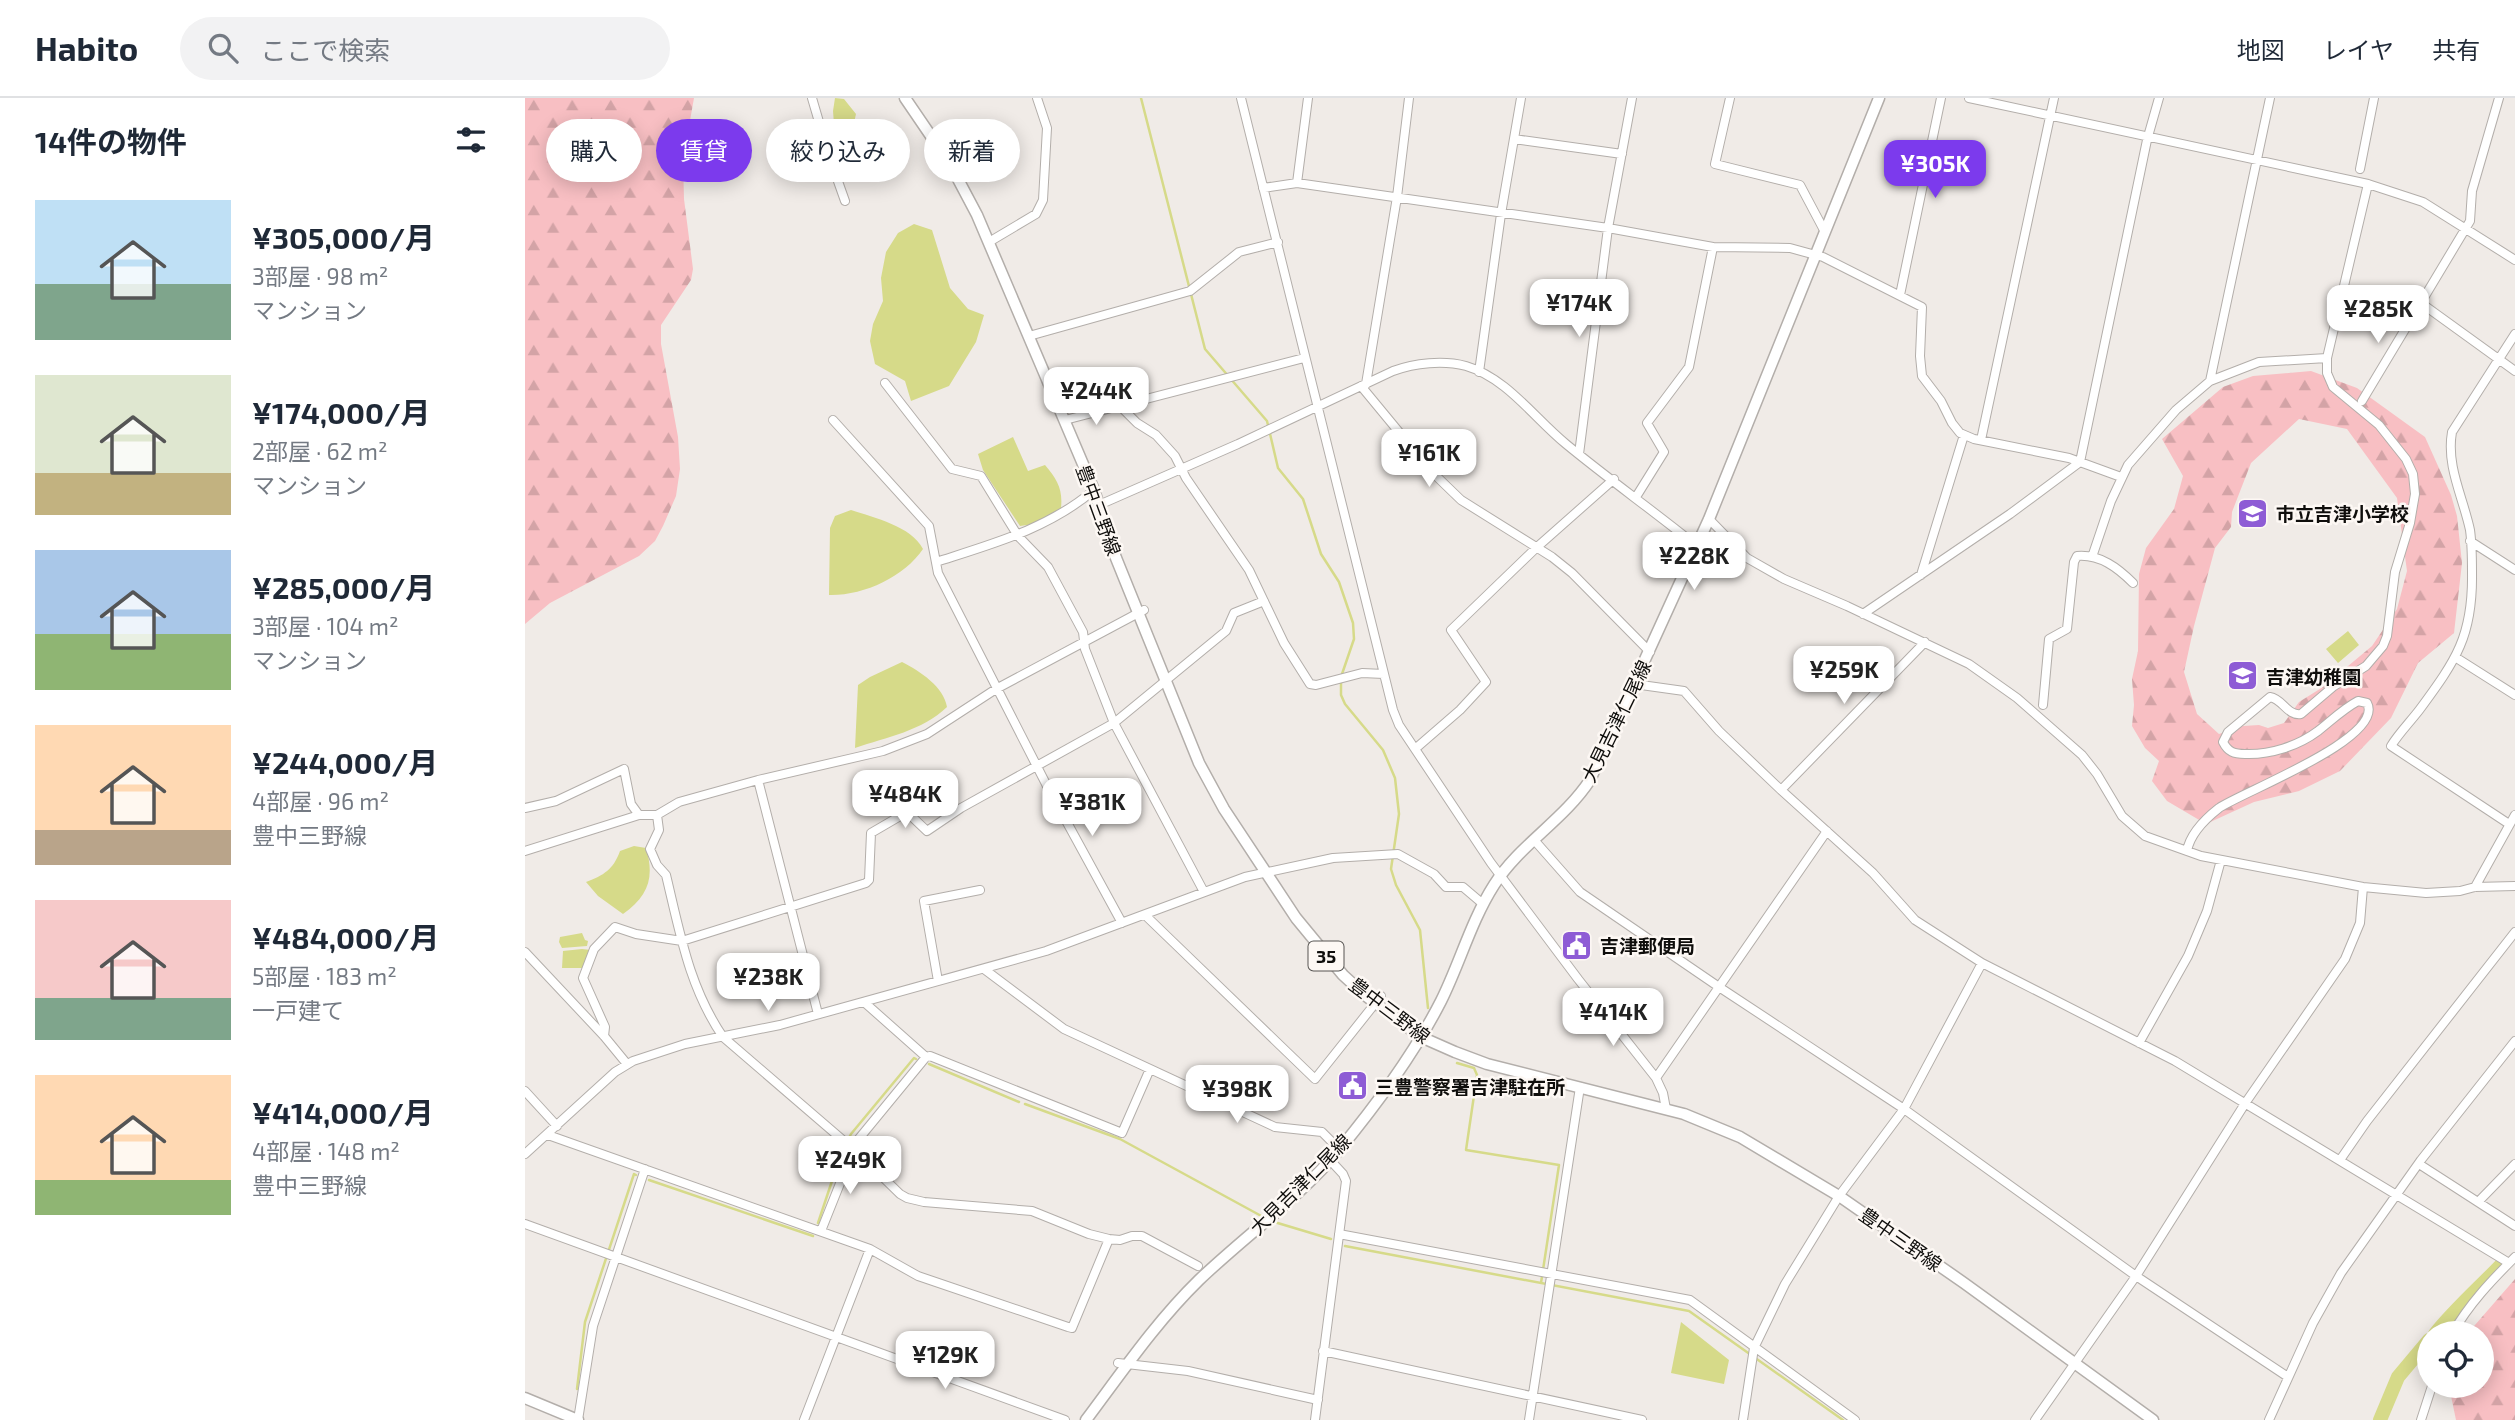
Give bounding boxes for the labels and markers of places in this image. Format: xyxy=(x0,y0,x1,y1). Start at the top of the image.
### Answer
pin: ¥305K xyxy=(1886,140,1984,200)
pin: ¥174K xyxy=(1530,280,1628,339)
pin: ¥285K xyxy=(2329,286,2427,345)
pin: ¥244K xyxy=(1047,368,1145,427)
pin: ¥161K xyxy=(1380,430,1478,489)
school or university icon: 市立吉津小学校 xyxy=(2236,496,2270,530)
place label: 市立吉津小学校 xyxy=(2276,502,2409,525)
pin: ¥228K xyxy=(1645,532,1743,592)
pin: ¥259K xyxy=(1795,646,1893,706)
school or university icon: 吉津幼稚園 xyxy=(2226,659,2260,693)
place label: 吉津幼稚園 xyxy=(2266,665,2361,688)
pin: ¥484K xyxy=(856,770,954,830)
pin: ¥381K xyxy=(1043,778,1141,838)
public building icon: 吉津郵便局 xyxy=(1560,928,1594,962)
place label: 吉津郵便局 xyxy=(1600,934,1695,957)
pin: ¥238K xyxy=(719,954,817,1013)
pin: ¥414K xyxy=(1564,988,1662,1048)
pin: ¥398K xyxy=(1188,1066,1286,1125)
public building icon: 三豊警察署吉津駐在所 xyxy=(1335,1069,1369,1103)
place label: 三豊警察署吉津駐在所 xyxy=(1375,1075,1565,1098)
pin: ¥249K xyxy=(801,1136,899,1196)
pin: ¥129K xyxy=(896,1332,994,1391)

